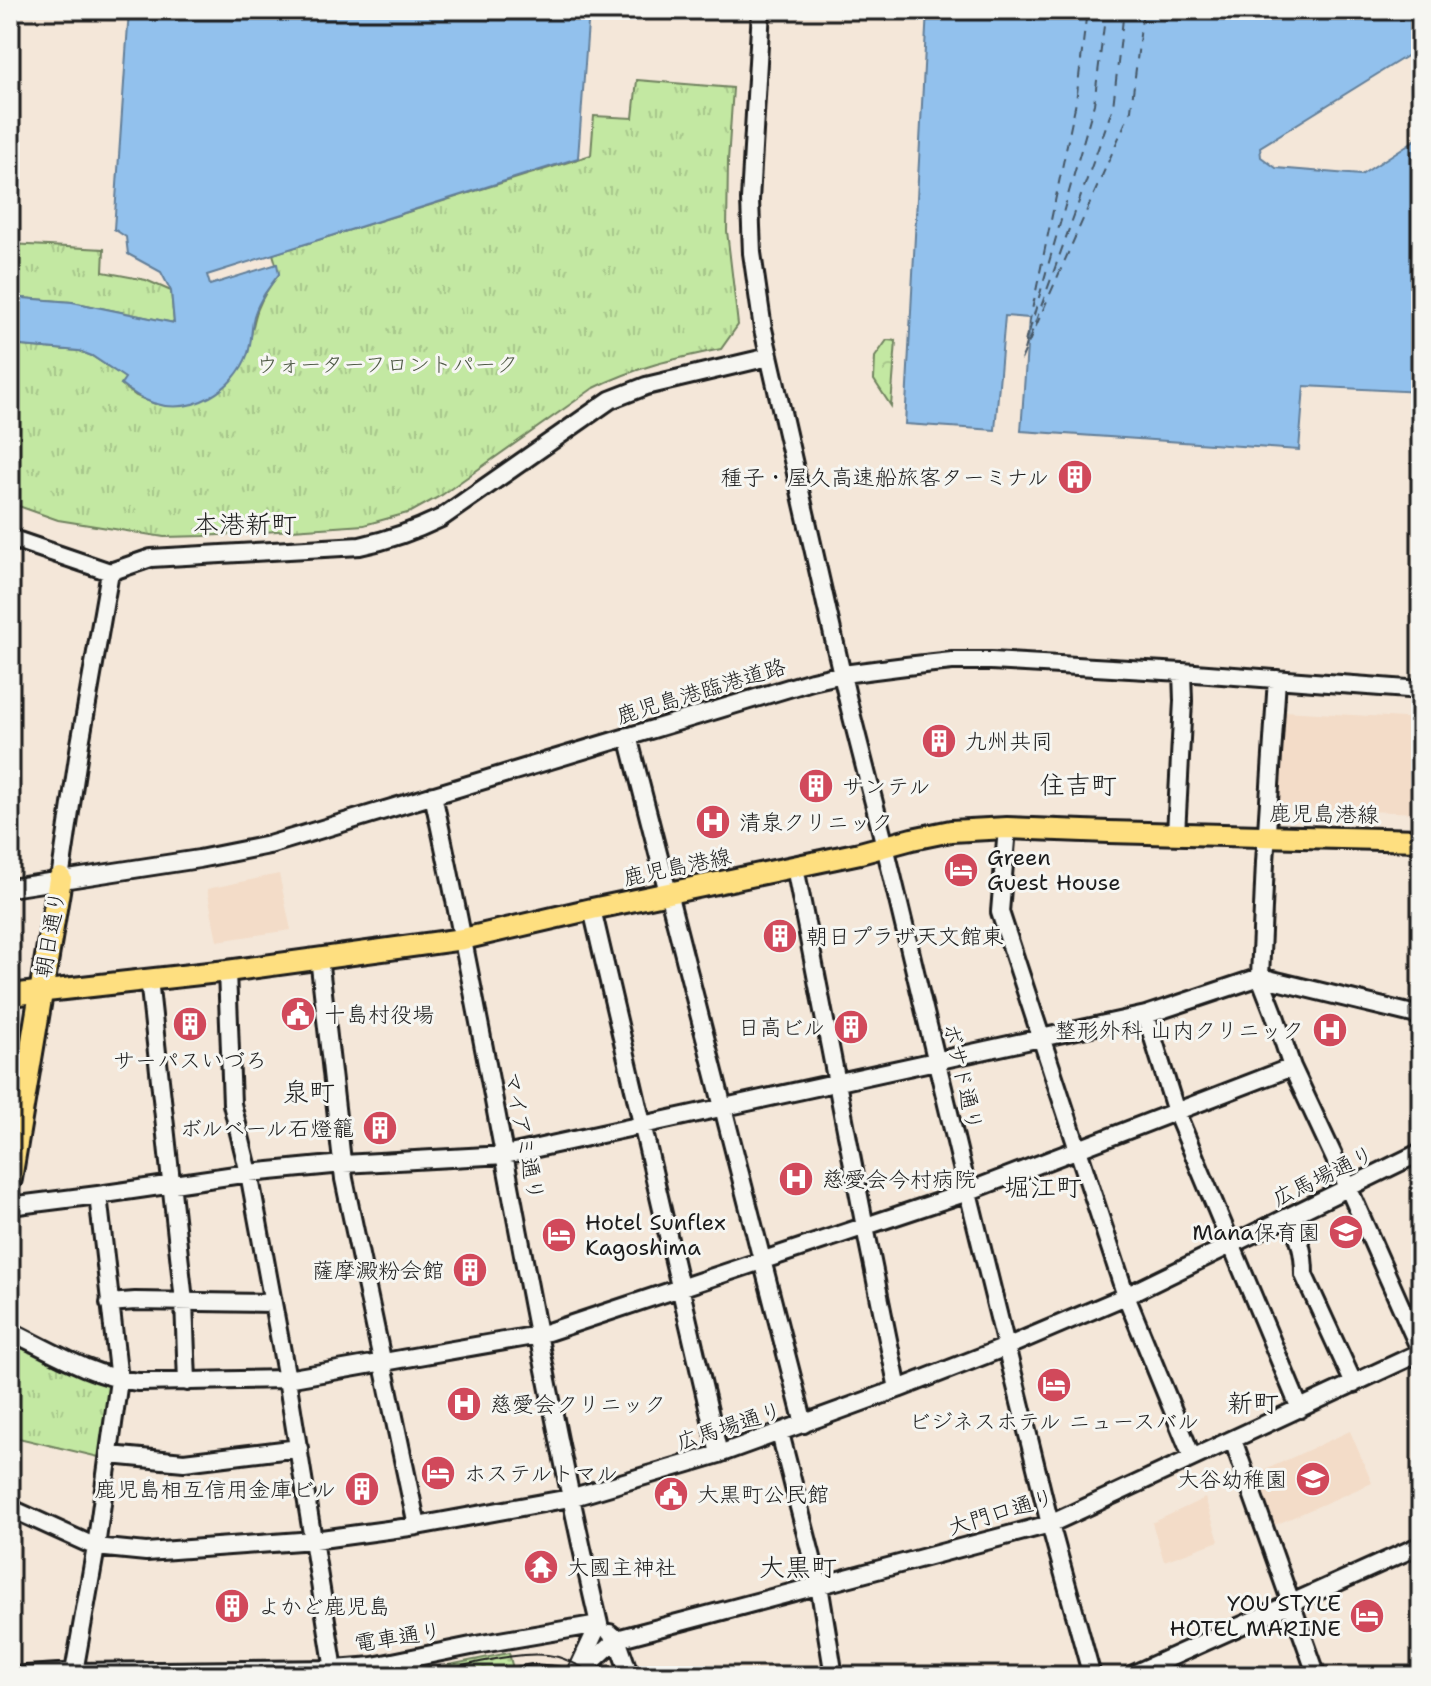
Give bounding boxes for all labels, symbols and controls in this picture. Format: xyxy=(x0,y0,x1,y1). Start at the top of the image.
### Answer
park label: ウォーターフロントパーク xyxy=(256,350,518,379)
building icon: 種子・屋久高速船旅客ターミナル xyxy=(1056,458,1094,496)
place label: 種子・屋久高速船旅客ターミナル xyxy=(721,463,1049,492)
district label: 本港新町 xyxy=(193,506,297,541)
street label: 鹿児島港臨港道路 xyxy=(613,651,789,731)
building icon: 九州共同 xyxy=(920,722,958,760)
place label: 九州共同 xyxy=(965,727,1053,756)
building icon: サンテル xyxy=(797,767,835,805)
district label: 住吉町 xyxy=(1039,767,1117,802)
place label: サンテル xyxy=(842,772,930,801)
street label: 鹿児島港線 xyxy=(1269,799,1379,829)
hospital icon: 清泉クリニック xyxy=(694,803,732,841)
place label: 清泉クリニック xyxy=(739,808,893,837)
street label: 鹿児島港線 xyxy=(620,841,734,893)
place label: Green Guest House xyxy=(987,843,1121,897)
hotel icon: Green Guest House xyxy=(942,851,980,889)
street label: 朝日通り xyxy=(28,888,72,980)
building icon: 朝日プラザ天文館東 xyxy=(761,917,799,955)
place label: 朝日プラザ天文館東 xyxy=(806,922,1004,951)
public building icon: 十島村役場 xyxy=(279,995,317,1033)
place label: 十島村役場 xyxy=(324,1000,434,1029)
building icon: サーパスいづろ xyxy=(171,1005,209,1043)
building icon: 日高ビル xyxy=(832,1008,870,1046)
hospital icon: 整形外科 山内クリニック xyxy=(1311,1011,1349,1049)
place label: 日高ビル xyxy=(737,1013,825,1042)
place label: 整形外科 山内クリニック xyxy=(1054,1016,1304,1045)
street label: ボサド通り xyxy=(936,1020,990,1134)
place label: サーパスいづろ xyxy=(113,1046,267,1075)
street label: マイアミ通り xyxy=(497,1069,551,1203)
district label: 泉町 xyxy=(283,1074,335,1109)
building icon: ボルベール石燈籠 xyxy=(361,1109,399,1147)
place label: ボルベール石燈籠 xyxy=(180,1114,354,1143)
street label: 広馬場通り xyxy=(1267,1139,1379,1213)
hospital icon: 慈愛会今村病院 xyxy=(777,1160,815,1198)
place label: 慈愛会今村病院 xyxy=(822,1165,976,1194)
district label: 堀江町 xyxy=(1004,1169,1082,1204)
place label: Hotel Sunflex Kagoshima xyxy=(585,1208,726,1262)
school or university icon: Mana保育園 xyxy=(1327,1213,1365,1251)
hotel icon: Hotel Sunflex Kagoshima xyxy=(540,1216,578,1254)
place label: Mana保育園 xyxy=(1192,1218,1320,1247)
building icon: 薩摩澱粉会館 xyxy=(451,1251,489,1289)
place label: 薩摩澱粉会館 xyxy=(312,1256,444,1285)
hotel icon: ビジネスホテル ニュースバル xyxy=(1035,1366,1073,1404)
hospital icon: 慈愛会クリニック xyxy=(445,1385,483,1423)
district label: 新町 xyxy=(1227,1385,1279,1420)
place label: 慈愛会クリニック xyxy=(490,1390,666,1419)
street label: 広馬場通り xyxy=(672,1395,786,1457)
place label: ビジネスホテル ニュースバル xyxy=(909,1407,1199,1436)
hotel icon: ホステルトマル xyxy=(419,1454,457,1492)
place label: ホステルトマル xyxy=(464,1459,618,1488)
school or university icon: 大谷幼稚園 xyxy=(1294,1460,1332,1498)
place label: 大谷幼稚園 xyxy=(1177,1465,1287,1494)
building icon: 鹿児島相互信用金庫ビル xyxy=(343,1470,381,1508)
place label: 鹿児島相互信用金庫ビル xyxy=(94,1475,336,1504)
public building icon: 大黒町公民館 xyxy=(652,1475,690,1513)
place label: 大黒町公民館 xyxy=(697,1480,829,1509)
street label: 大門口通り xyxy=(944,1482,1058,1542)
temple icon: 大國主神社 xyxy=(522,1548,560,1586)
district label: 大黒町 xyxy=(759,1549,837,1584)
place label: 大國主神社 xyxy=(567,1553,677,1582)
building icon: よかど鹿児島 xyxy=(213,1587,251,1625)
place label: YOU STYLE HOTEL MARINE xyxy=(1170,1589,1341,1643)
place label: よかど鹿児島 xyxy=(258,1592,390,1621)
hotel icon: YOU STYLE HOTEL MARINE xyxy=(1348,1597,1386,1635)
street label: 電車通り xyxy=(352,1616,444,1658)

